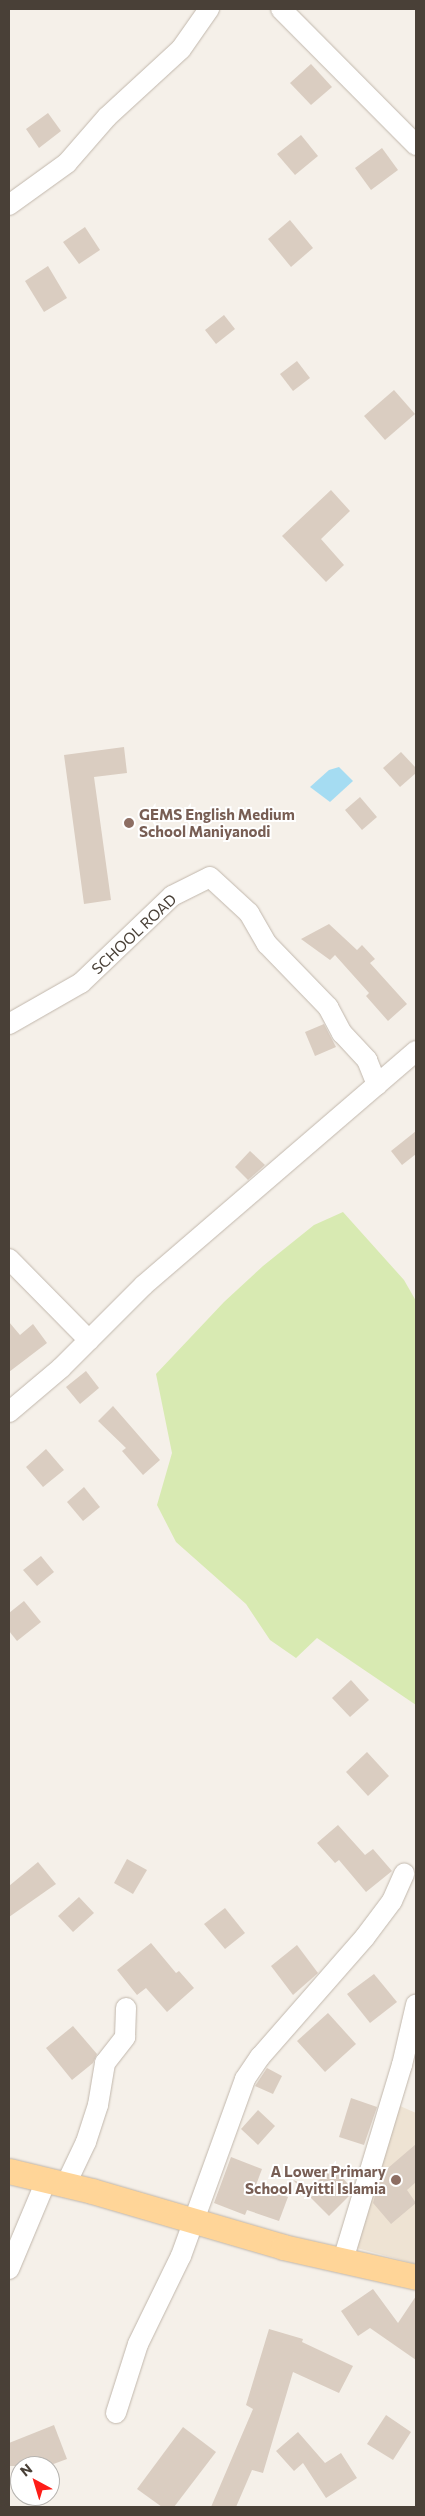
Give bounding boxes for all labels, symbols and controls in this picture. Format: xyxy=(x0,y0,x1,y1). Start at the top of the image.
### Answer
place label: GEMS English Medium School Maniyanodi xyxy=(139,805,295,840)
marker: GEMS English Medium School Maniyanodi xyxy=(123,817,135,829)
street label: SCHOOL ROAD xyxy=(88,890,180,978)
place label: A Lower Primary School Ayitti Islamia xyxy=(245,2162,386,2197)
marker: A Lower Primary School Ayitti Islamia xyxy=(390,2174,402,2186)
north arrow xyxy=(10,2456,60,2506)
text: N xyxy=(16,2460,35,2480)

